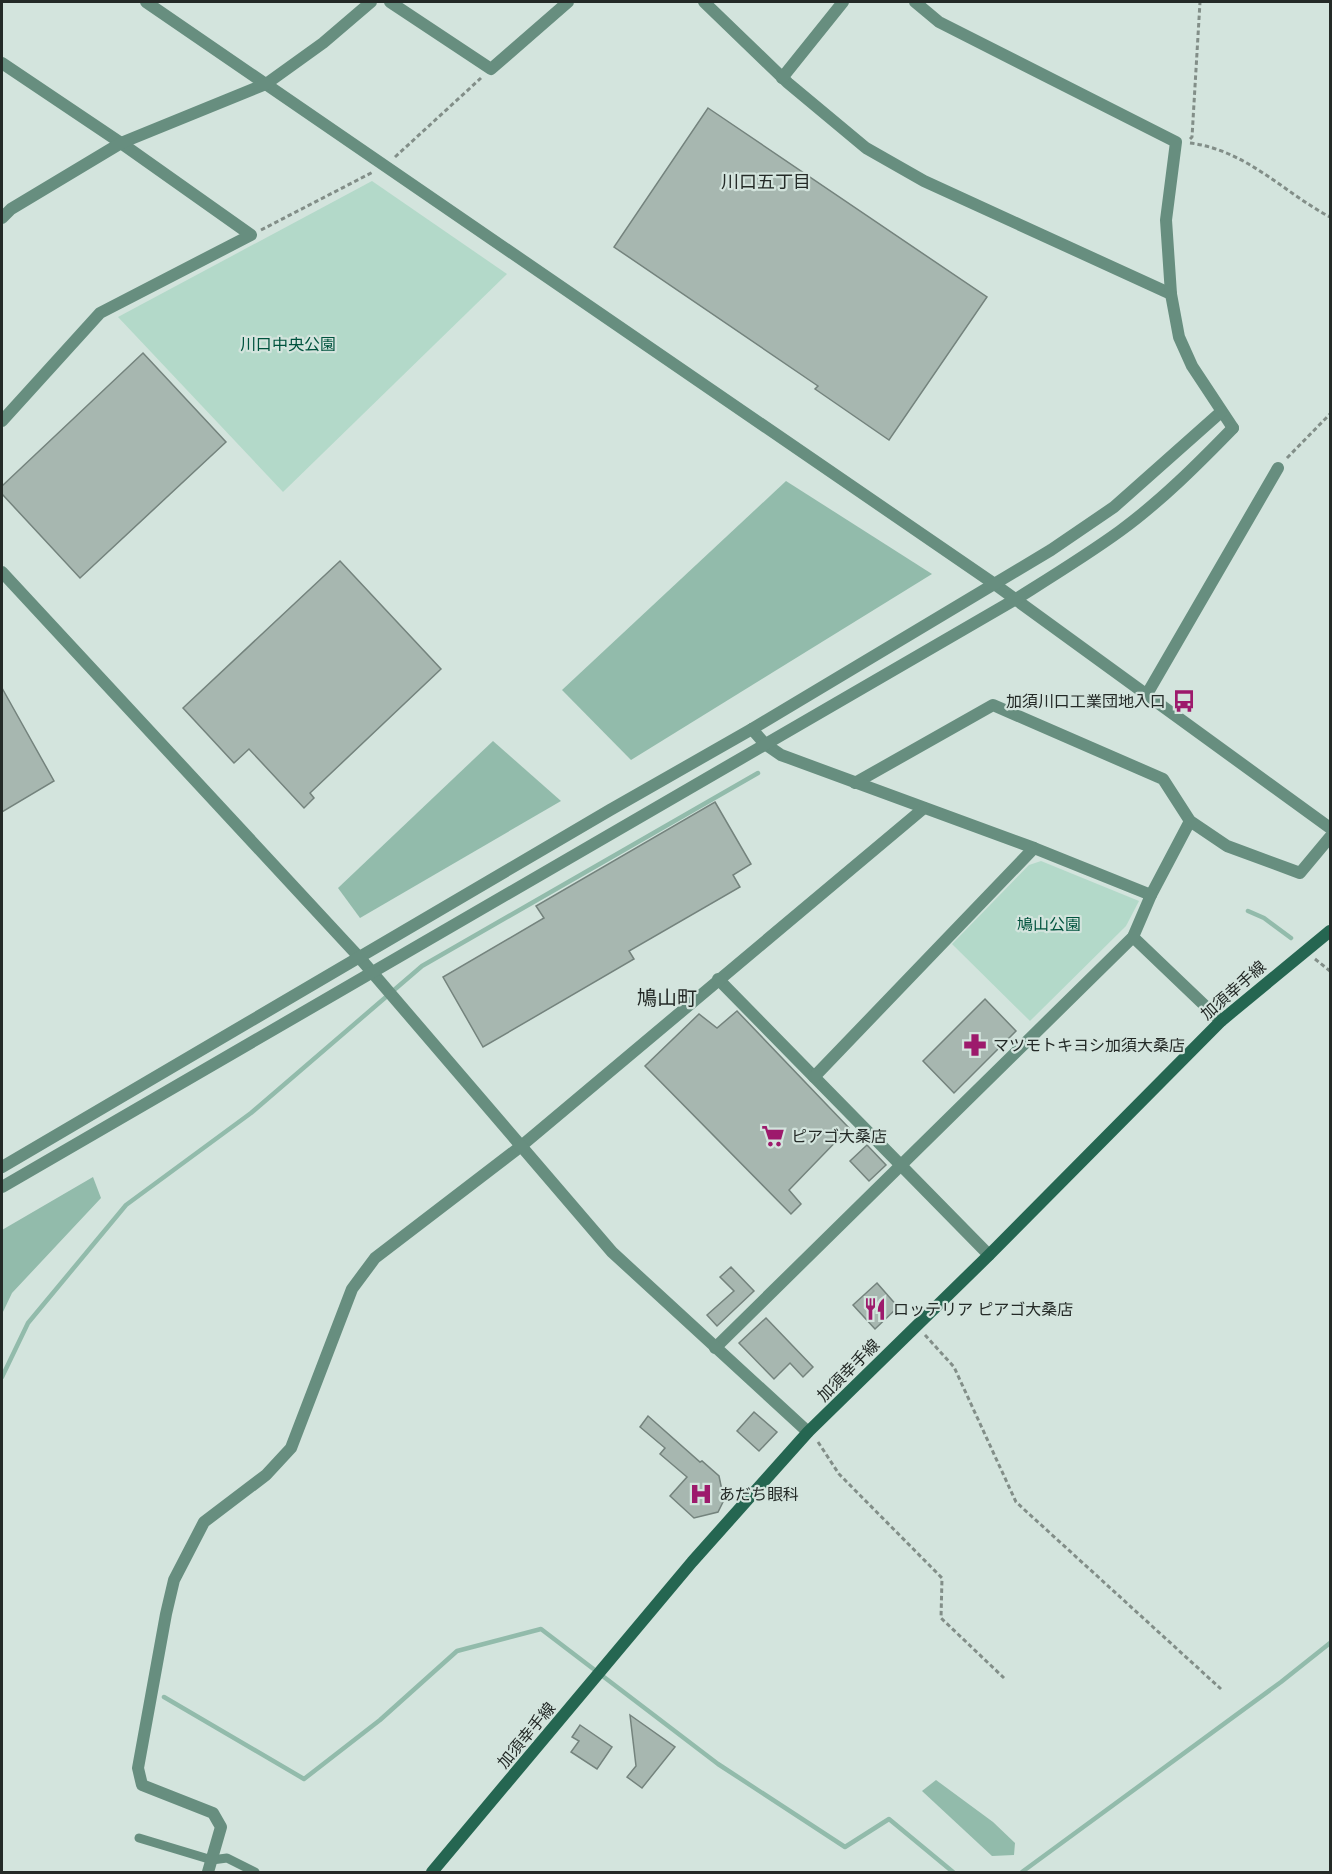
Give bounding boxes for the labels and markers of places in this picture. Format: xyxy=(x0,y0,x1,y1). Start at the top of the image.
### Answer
bus stop icon: 加須川口工業団地入口 xyxy=(1171,688,1197,714)
place label: 加須川口工業団地入口 xyxy=(1006,692,1166,711)
pharmacy icon: マツモトキヨシ加須大桑店 xyxy=(962,1032,988,1058)
place label: マツモトキヨシ加須大桑店 xyxy=(993,1036,1185,1055)
supermarket icon: ピアゴ大桑店 xyxy=(760,1123,786,1149)
place label: ピアゴ大桑店 xyxy=(791,1127,887,1146)
restaurant icon: ロッテリア ピアゴ大桑店 xyxy=(862,1296,888,1322)
place label: ロッテリア ピアゴ大桑店 xyxy=(893,1300,1073,1319)
hospital icon: あだち眼科 xyxy=(688,1481,714,1507)
place label: あだち眼科 xyxy=(719,1485,799,1504)

